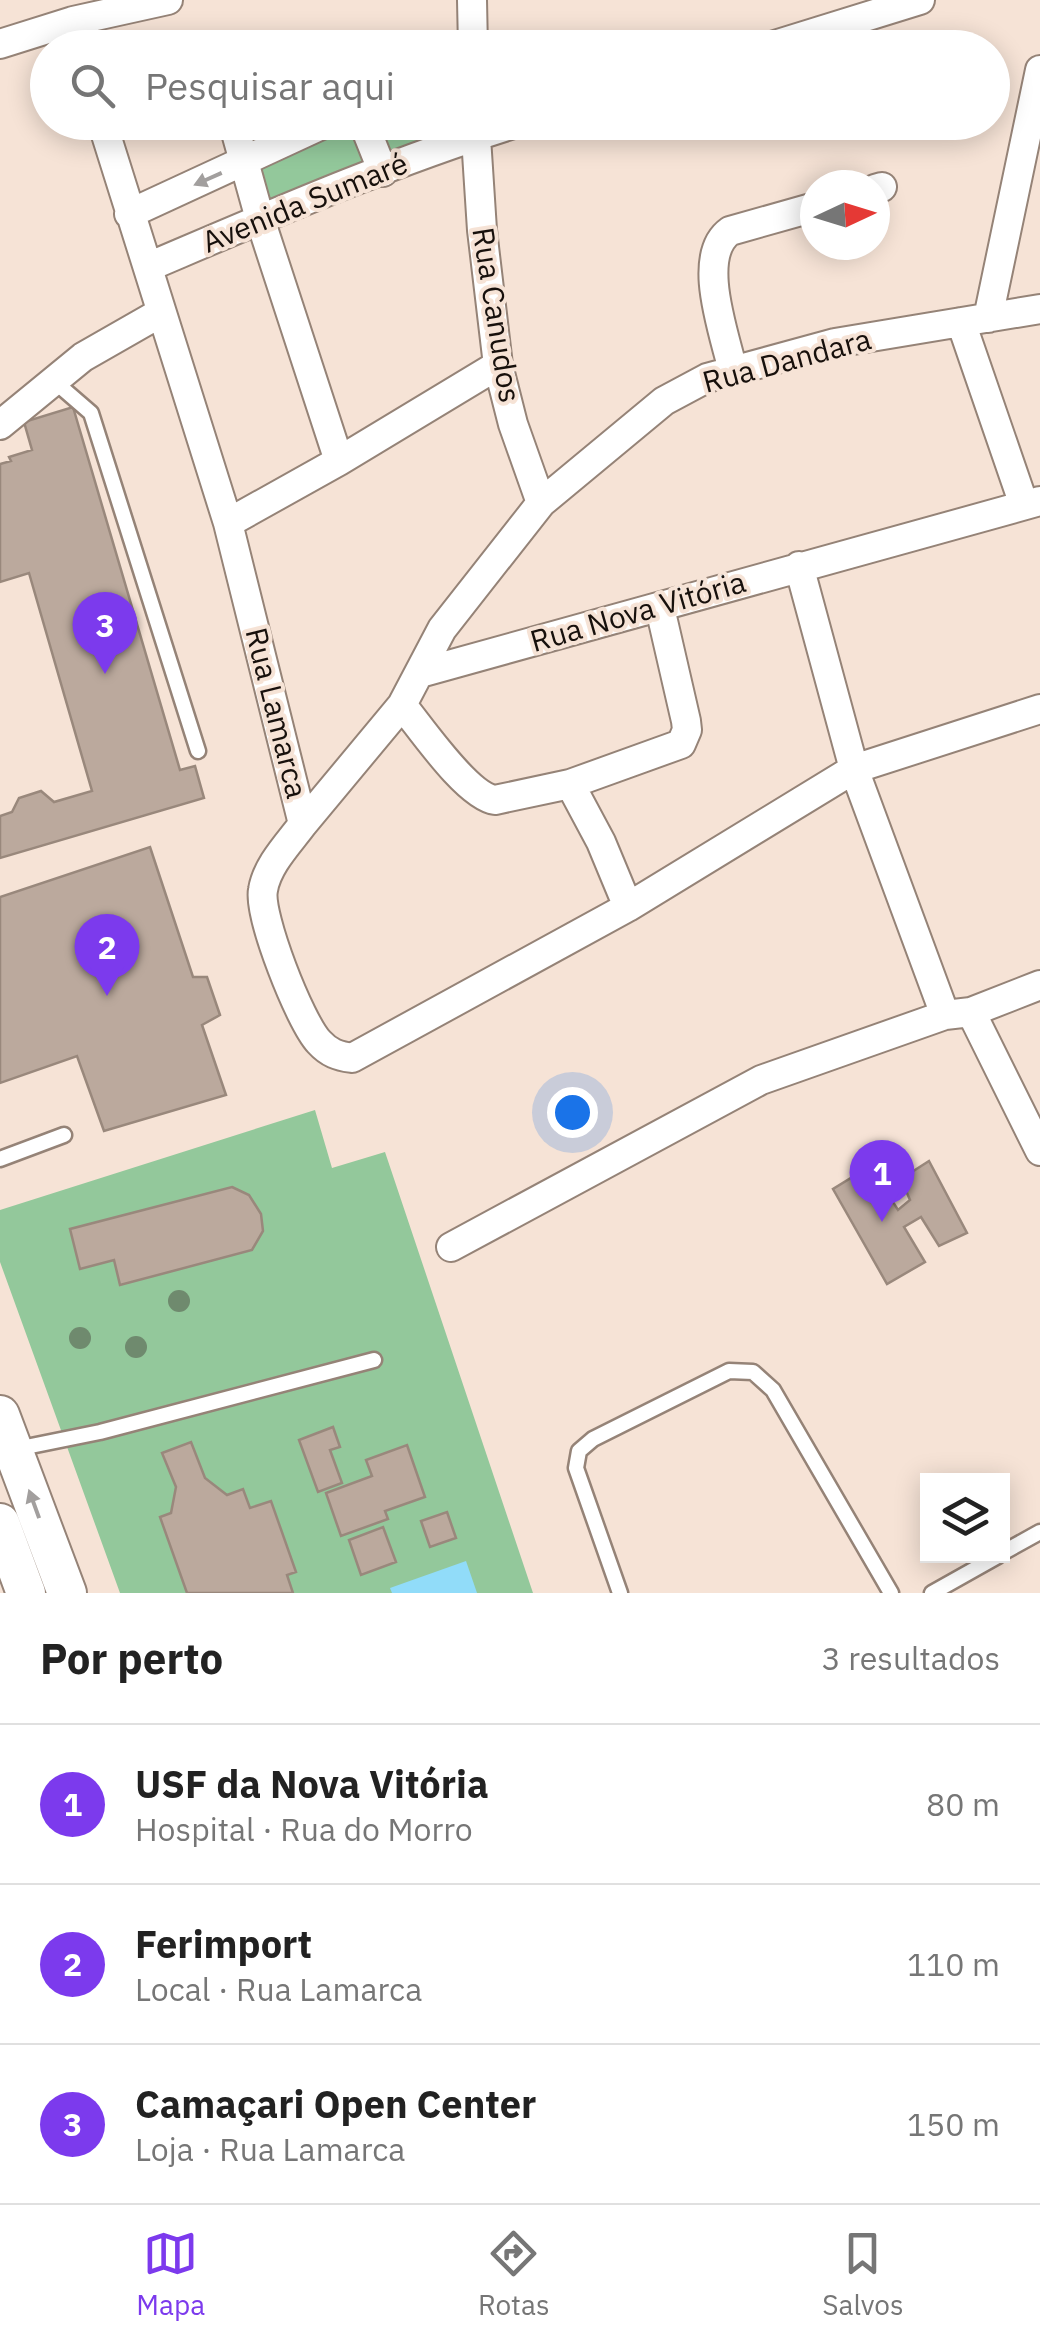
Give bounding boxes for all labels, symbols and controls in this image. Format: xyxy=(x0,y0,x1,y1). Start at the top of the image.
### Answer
search box xyxy=(30,30,1010,140)
icon: search xyxy=(65,58,120,113)
text: Pesquisar aqui xyxy=(145,61,395,110)
street label: Avenida Sumaré xyxy=(196,143,413,261)
north arrow xyxy=(800,170,890,260)
one-way arrow xyxy=(193,171,223,187)
street label: Rua Canudos xyxy=(464,224,531,405)
street label: Rua Dandara xyxy=(698,318,875,401)
street label: Rua Nova Vitória xyxy=(525,561,750,660)
pin: 3 xyxy=(72,592,138,674)
street label: Rua Lamarca xyxy=(237,623,317,802)
pin: 2 xyxy=(74,914,140,996)
your location xyxy=(547,1087,598,1138)
pin: 1 xyxy=(850,1140,914,1222)
map controls xyxy=(920,1473,1010,1563)
button: layers xyxy=(920,1473,1010,1563)
one-way arrow xyxy=(26,1488,41,1518)
text: Por perto xyxy=(40,1631,223,1686)
text: 3 resultados xyxy=(821,1637,1000,1679)
text: USF da Nova Vitória xyxy=(135,1759,489,1808)
text: 1 xyxy=(63,1783,82,1825)
text: 80 m xyxy=(926,1783,1000,1825)
text: Hospital · Rua do Morro xyxy=(135,1808,473,1850)
text: Ferimport xyxy=(135,1919,312,1968)
text: 2 xyxy=(63,1943,82,1985)
text: 110 m xyxy=(907,1943,1000,1985)
text: Local · Rua Lamarca xyxy=(135,1968,422,2010)
text: Camaçari Open Center xyxy=(135,2079,536,2128)
text: 3 xyxy=(63,2103,82,2145)
text: 150 m xyxy=(907,2103,1000,2145)
text: Loja · Rua Lamarca xyxy=(135,2128,405,2170)
tab: Mapa xyxy=(136,2226,205,2323)
tab: Rotas xyxy=(478,2226,550,2323)
tab: Salvos xyxy=(822,2226,904,2323)

